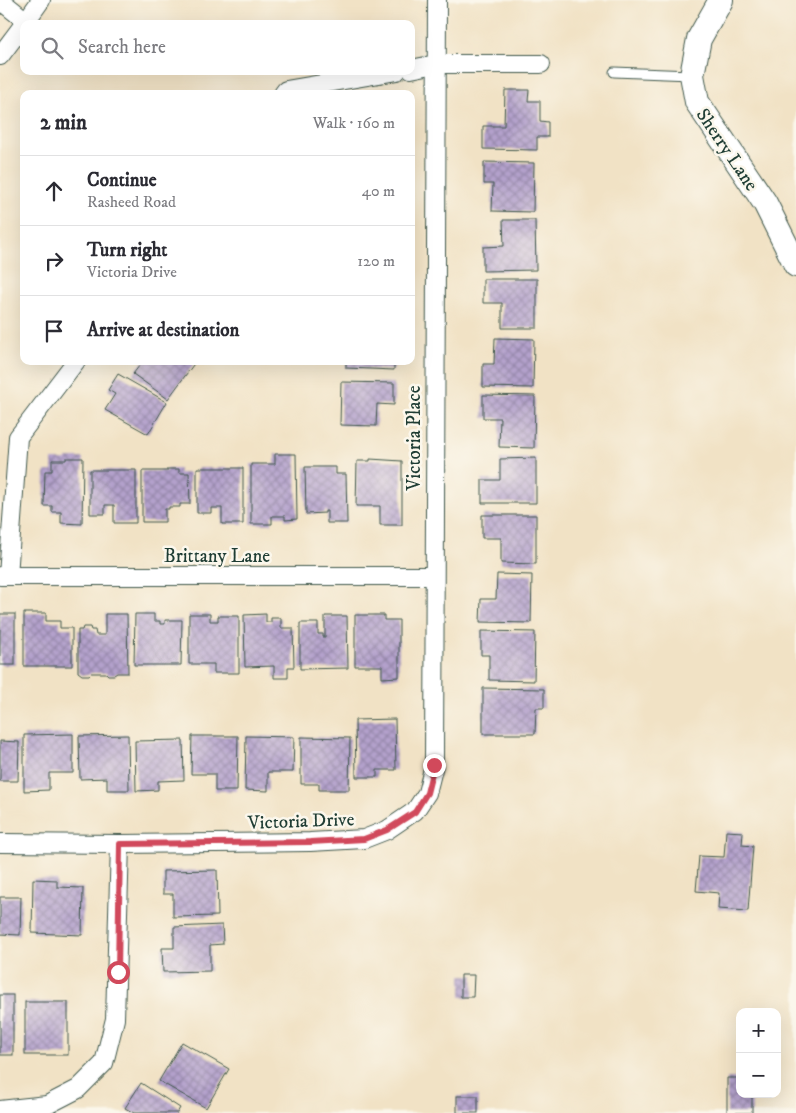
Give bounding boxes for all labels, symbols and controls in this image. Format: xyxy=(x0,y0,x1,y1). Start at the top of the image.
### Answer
search box xyxy=(20,20,415,75)
icon: search xyxy=(38,34,66,62)
text: Search here xyxy=(78,36,166,59)
street label: Sherry Lane xyxy=(691,104,763,196)
text: 2 min xyxy=(40,110,87,136)
text: Walk · 160 m xyxy=(313,113,395,133)
text: Continue xyxy=(87,169,157,192)
icon: ahead xyxy=(40,177,68,205)
text: 40 m xyxy=(362,181,395,201)
text: Rasheed Road xyxy=(87,192,176,212)
text: Turn right xyxy=(87,239,167,262)
icon: right xyxy=(40,247,68,275)
text: 120 m xyxy=(357,251,395,271)
text: Victoria Drive xyxy=(87,262,177,282)
icon: arrive xyxy=(40,317,68,345)
text: Arrive at destination xyxy=(87,319,239,342)
street label: Victoria Place xyxy=(403,385,426,492)
street label: Brittany Lane xyxy=(164,545,270,568)
route end xyxy=(423,754,446,777)
street label: Victoria Drive xyxy=(246,808,355,835)
route start xyxy=(107,961,130,984)
map controls xyxy=(736,1008,781,1098)
button: + xyxy=(736,1008,781,1053)
button: − xyxy=(736,1053,781,1098)

